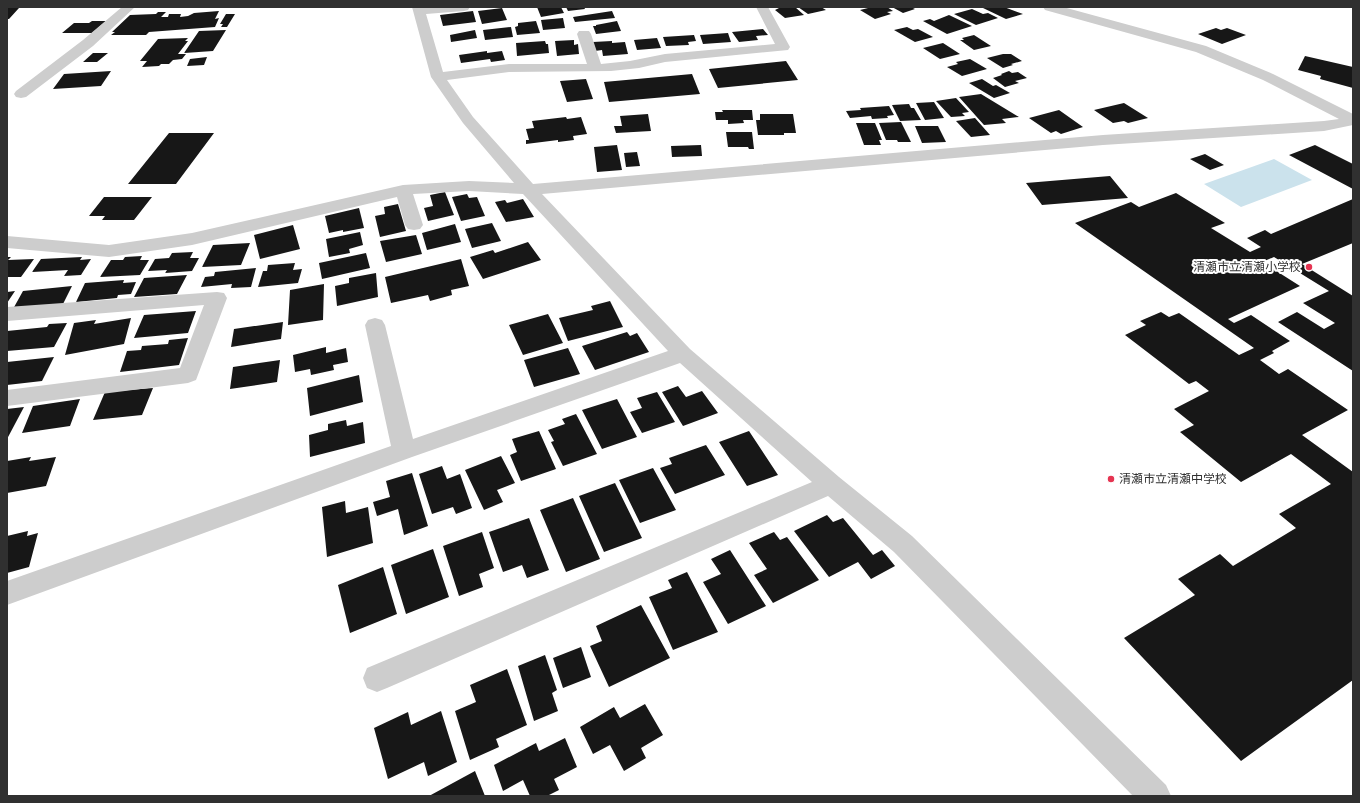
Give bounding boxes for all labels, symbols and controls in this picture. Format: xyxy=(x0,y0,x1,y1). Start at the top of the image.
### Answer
place label: 清瀬市立清瀬小学校 xyxy=(1193,258,1301,275)
marker: 清瀬市立清瀬小学校 xyxy=(1304,262,1314,272)
place label: 清瀬市立清瀬中学校 xyxy=(1119,470,1227,487)
marker: 清瀬市立清瀬中学校 xyxy=(1106,474,1116,484)

